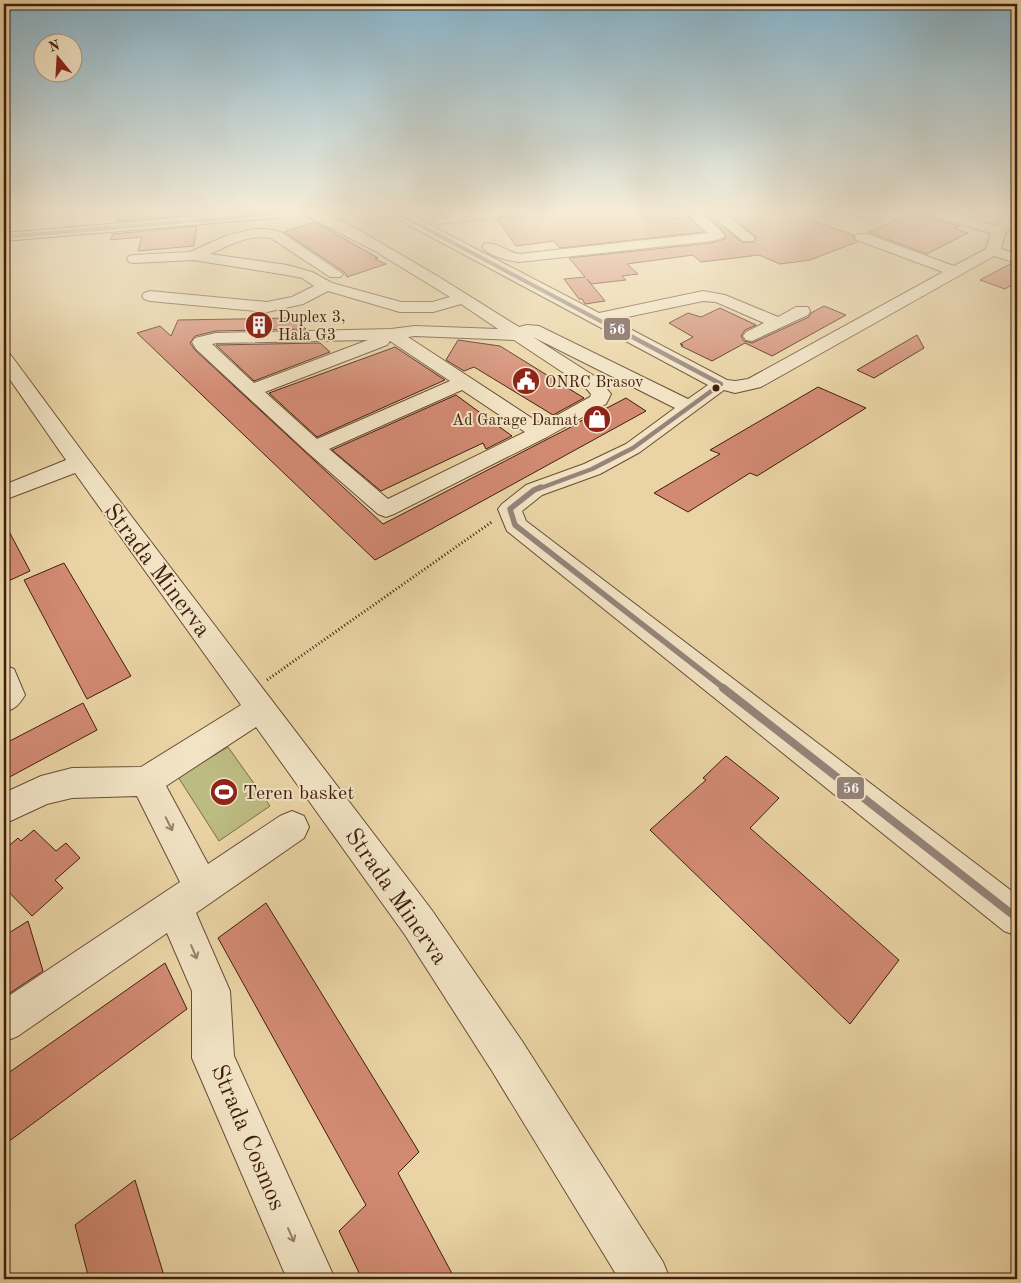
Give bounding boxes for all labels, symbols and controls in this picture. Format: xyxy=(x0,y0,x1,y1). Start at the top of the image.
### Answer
north arrow xyxy=(32,32,82,82)
text: N xyxy=(47,38,62,55)
building icon: Duplex 3, Hala G3 xyxy=(244,310,274,340)
place label: Duplex 3, Hala G3 xyxy=(278,310,346,344)
line badge: 56 xyxy=(603,317,631,341)
text: 56 xyxy=(609,323,625,337)
public building icon: ONRC Brasov xyxy=(511,366,541,396)
place label: ONRC Brasov xyxy=(545,375,644,391)
unlabelled marker xyxy=(711,383,721,393)
shop icon: Ad Garage Damat xyxy=(582,404,612,434)
place label: Ad Garage Damat xyxy=(452,413,578,429)
street label: Strada Minerva xyxy=(99,500,214,643)
line badge: 56 xyxy=(836,776,865,800)
sports icon: Teren basket xyxy=(209,777,239,807)
text: 56 xyxy=(843,782,859,796)
place label: Teren basket xyxy=(243,784,354,804)
one-way arrow xyxy=(165,816,174,831)
street label: Strada Minerva xyxy=(340,825,451,970)
one-way arrow xyxy=(190,945,199,960)
street label: Strada Cosmos xyxy=(206,1061,289,1214)
one-way arrow xyxy=(287,1227,297,1242)

